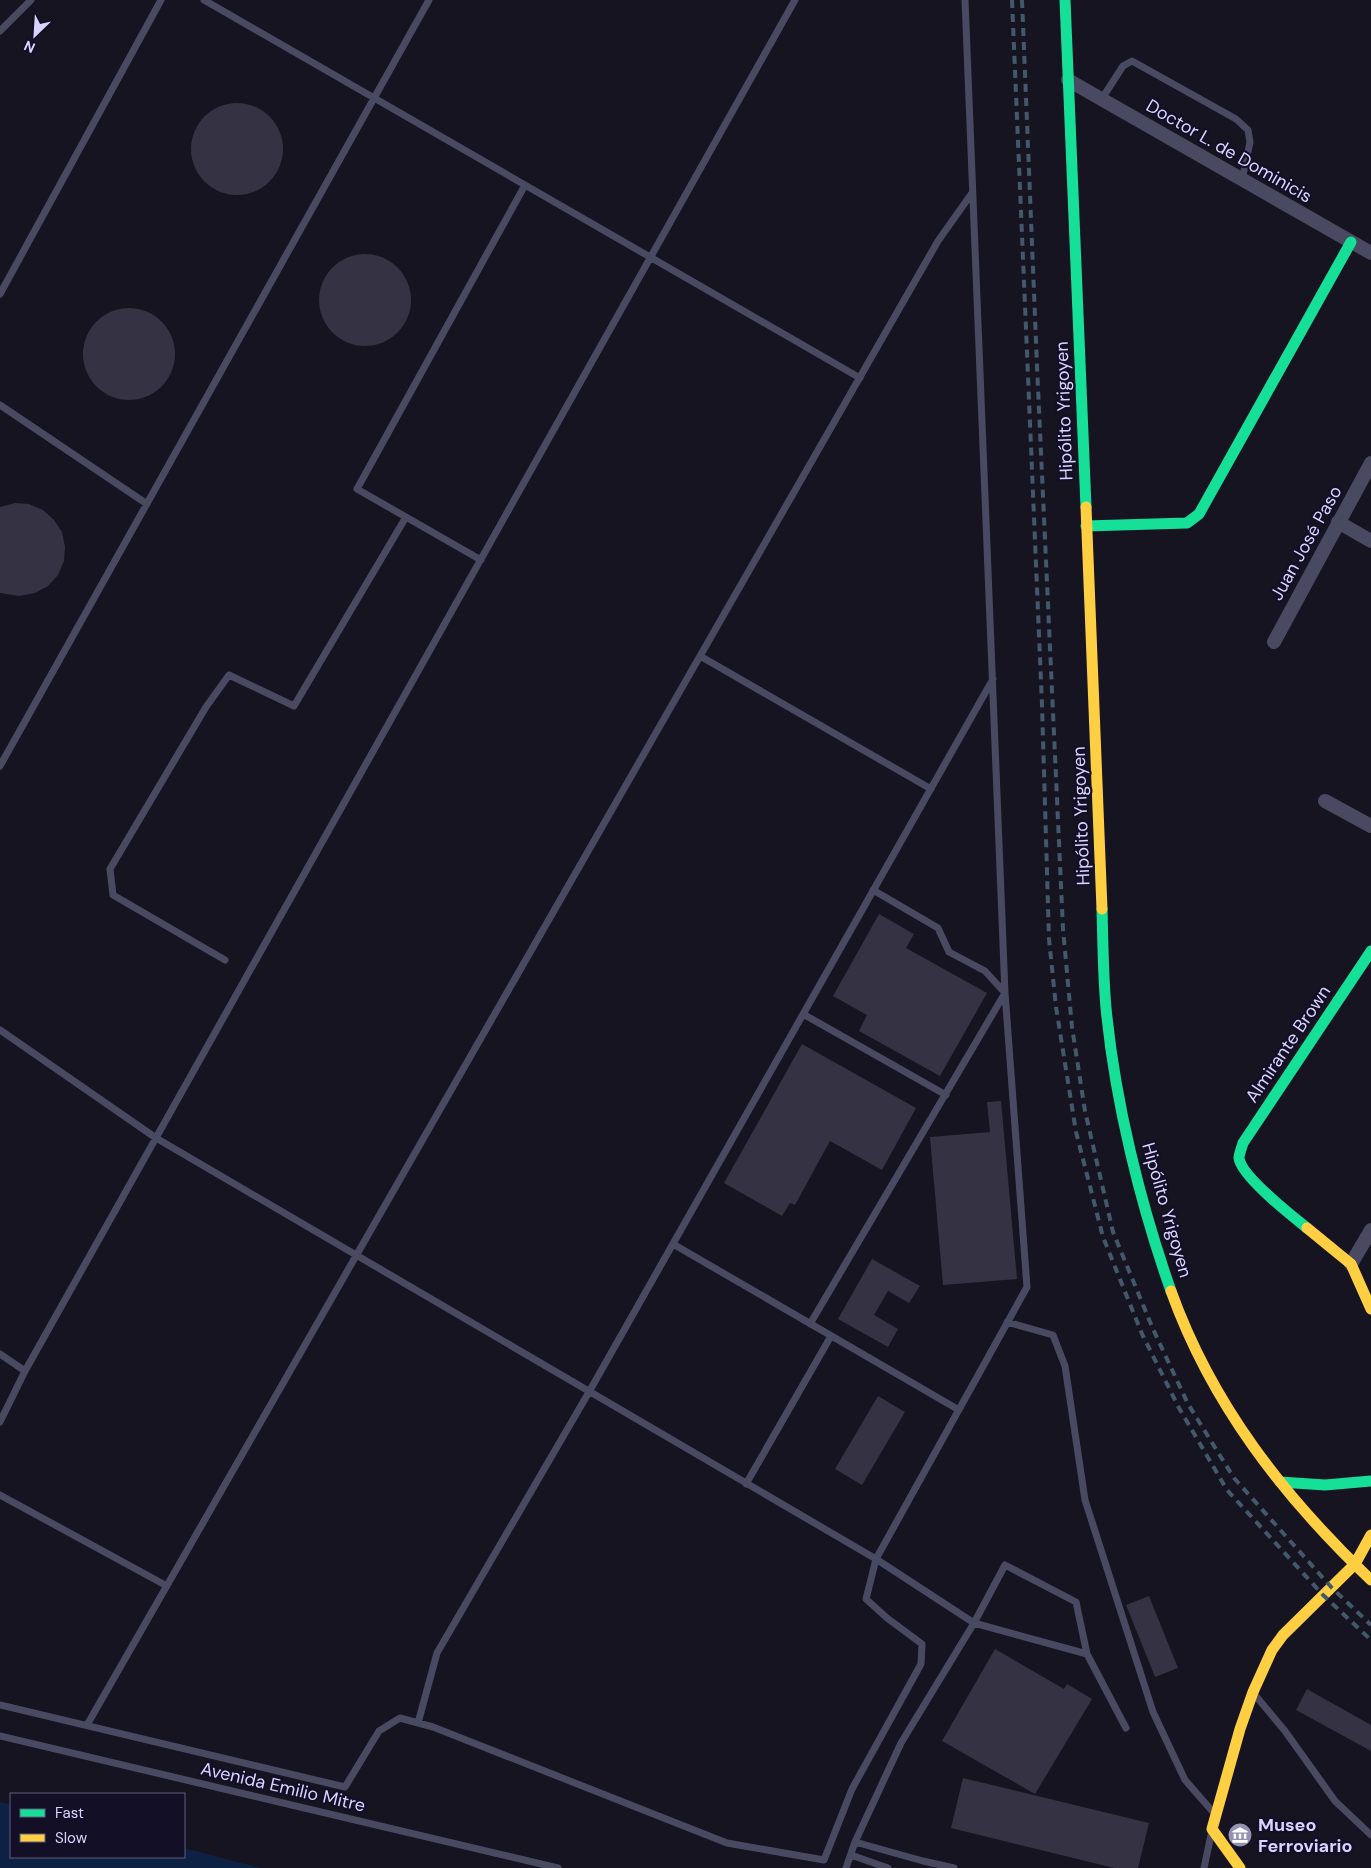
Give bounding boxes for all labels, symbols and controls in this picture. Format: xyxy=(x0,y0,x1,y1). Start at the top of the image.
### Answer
north arrow xyxy=(10,10,60,60)
text: N xyxy=(21,36,38,57)
street label: Doctor L. de Dominicis xyxy=(1142,94,1316,208)
street label: Hipólito Yrigoyen xyxy=(1050,341,1078,481)
street label: Juan José Paso xyxy=(1265,481,1347,605)
street label: Hipólito Yrigoyen xyxy=(1067,746,1095,886)
street label: Almirante Brown xyxy=(1240,981,1336,1107)
street label: Hipólito Yrigoyen xyxy=(1136,1140,1198,1280)
street label: Avenida Emilio Mitre xyxy=(198,1756,368,1818)
legend xyxy=(10,1793,185,1858)
text: Fast xyxy=(55,1803,84,1823)
place label: Museo Ferroviario xyxy=(1258,1813,1352,1858)
museum icon: Museo Ferroviario xyxy=(1227,1822,1253,1848)
text: Slow xyxy=(55,1828,88,1848)

